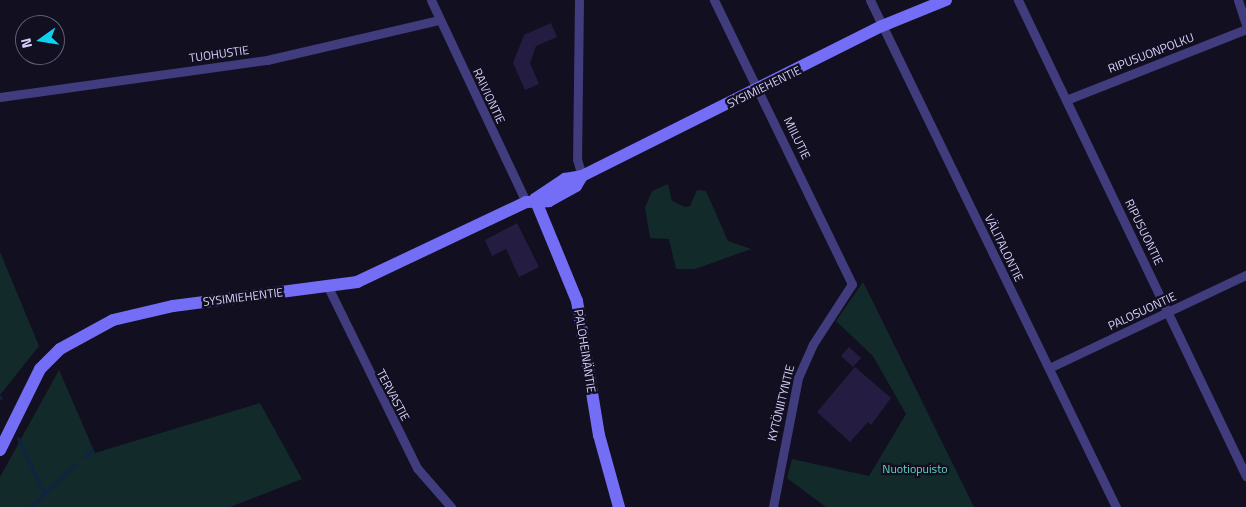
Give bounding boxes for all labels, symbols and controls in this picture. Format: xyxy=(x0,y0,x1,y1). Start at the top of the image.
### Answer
north arrow xyxy=(15,15,65,65)
street label: RIPUSUONPOLKU xyxy=(1106,30,1196,76)
text: N xyxy=(15,36,37,50)
street label: TUOHUSTIE xyxy=(188,43,250,65)
street label: SYSIMIEHENTIE xyxy=(725,63,803,111)
street label: RAIVIONTIE xyxy=(470,66,508,126)
street label: MIILUTIE xyxy=(781,115,813,161)
street label: RIPUSUONTIE xyxy=(1122,197,1166,267)
street label: VÄLITALONTIE xyxy=(982,212,1026,284)
street label: SYSIMIEHENTIE xyxy=(202,285,284,309)
street label: PALOSUONTIE xyxy=(1106,289,1178,333)
street label: PALOHEINÄNTIE xyxy=(571,308,599,394)
street label: KYTÖNIITYNTIE xyxy=(765,363,797,443)
street label: TERVASTIE xyxy=(373,367,413,423)
park label: Nuotiopuisto xyxy=(882,462,948,476)

